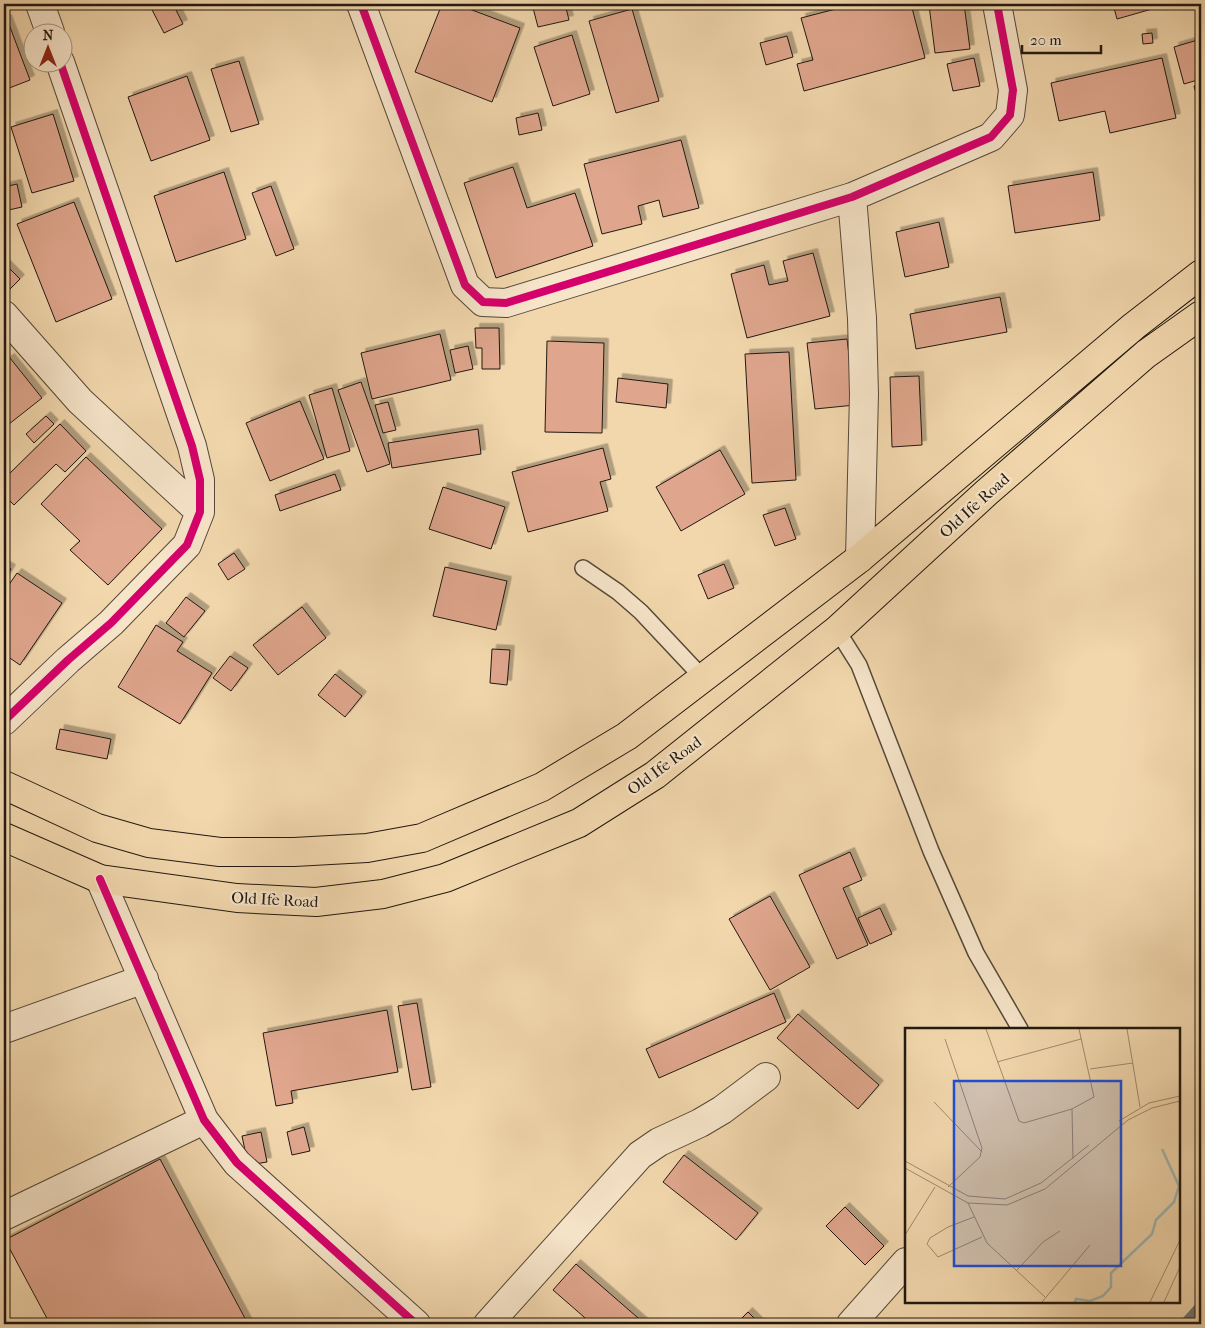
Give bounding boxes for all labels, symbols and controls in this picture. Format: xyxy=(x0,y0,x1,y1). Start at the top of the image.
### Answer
north arrow xyxy=(22,22,72,72)
scale bar xyxy=(1022,22,1101,54)
text: N xyxy=(43,27,54,44)
text: 20 m xyxy=(1030,31,1062,49)
street label: Old Ife Road xyxy=(936,469,1013,542)
street label: Old Ife Road xyxy=(623,732,705,799)
street label: Old Ife Road xyxy=(231,888,319,911)
inset map xyxy=(905,1028,1180,1303)

